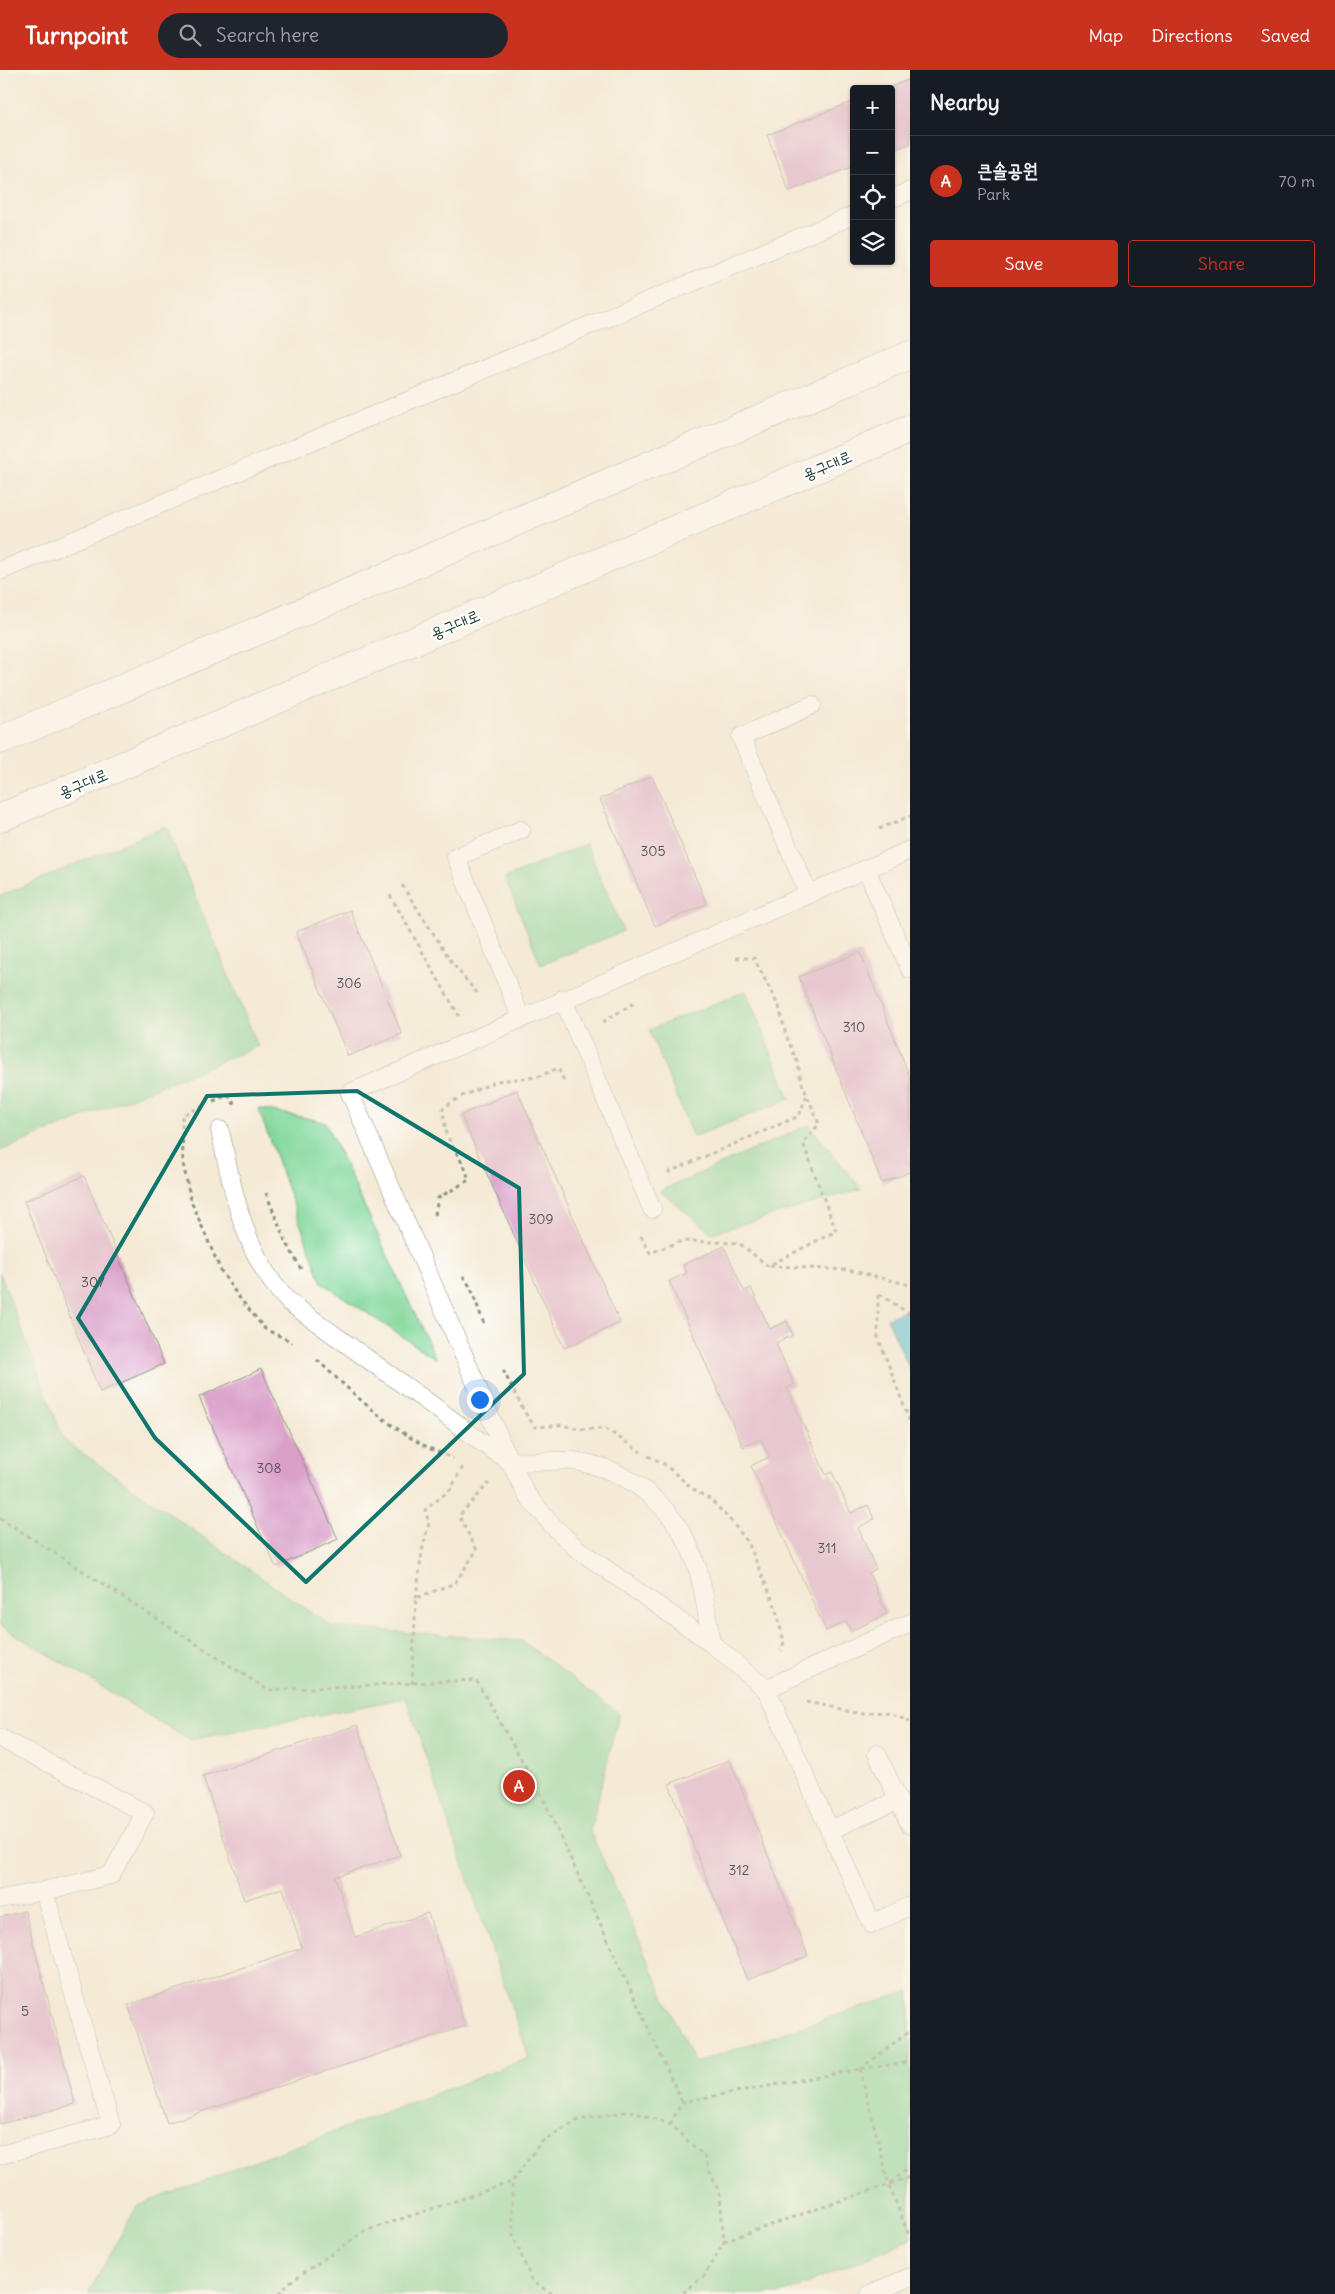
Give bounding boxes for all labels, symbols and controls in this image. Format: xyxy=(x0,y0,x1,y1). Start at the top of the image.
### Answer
search box xyxy=(158,13,508,58)
text: Turnpoint xyxy=(25,20,128,50)
icon: search xyxy=(176,21,204,49)
text: Search here xyxy=(216,23,319,47)
text: Map xyxy=(1088,24,1123,47)
text: Directions xyxy=(1151,24,1233,47)
text: Saved xyxy=(1261,24,1310,47)
map controls xyxy=(850,85,895,265)
button: + xyxy=(850,85,895,130)
text: Nearby xyxy=(930,89,1000,116)
button: − xyxy=(850,130,895,175)
text: 큰솔공원 xyxy=(977,158,1038,182)
text: A xyxy=(941,171,951,191)
text: 70 m xyxy=(1279,171,1315,191)
button: locate xyxy=(850,175,895,220)
text: Park xyxy=(977,184,1010,204)
button: layers xyxy=(850,220,895,265)
button: Save xyxy=(930,240,1118,287)
button: Share xyxy=(1128,240,1315,287)
street label: 용구대로 xyxy=(799,446,855,484)
street label: 용구대로 xyxy=(427,605,483,643)
street label: 용구대로 xyxy=(55,764,111,802)
house number: 305 xyxy=(640,842,666,860)
house number: 306 xyxy=(336,974,362,992)
house number: 310 xyxy=(843,1018,865,1036)
house number: 309 xyxy=(528,1210,554,1228)
house number: 307 xyxy=(81,1273,105,1291)
your location xyxy=(467,1387,493,1413)
house number: 308 xyxy=(256,1459,282,1477)
house number: 311 xyxy=(818,1539,836,1557)
pin: A xyxy=(503,1767,535,1805)
house number: 312 xyxy=(728,1861,750,1879)
house number: 5 xyxy=(21,2002,29,2020)

